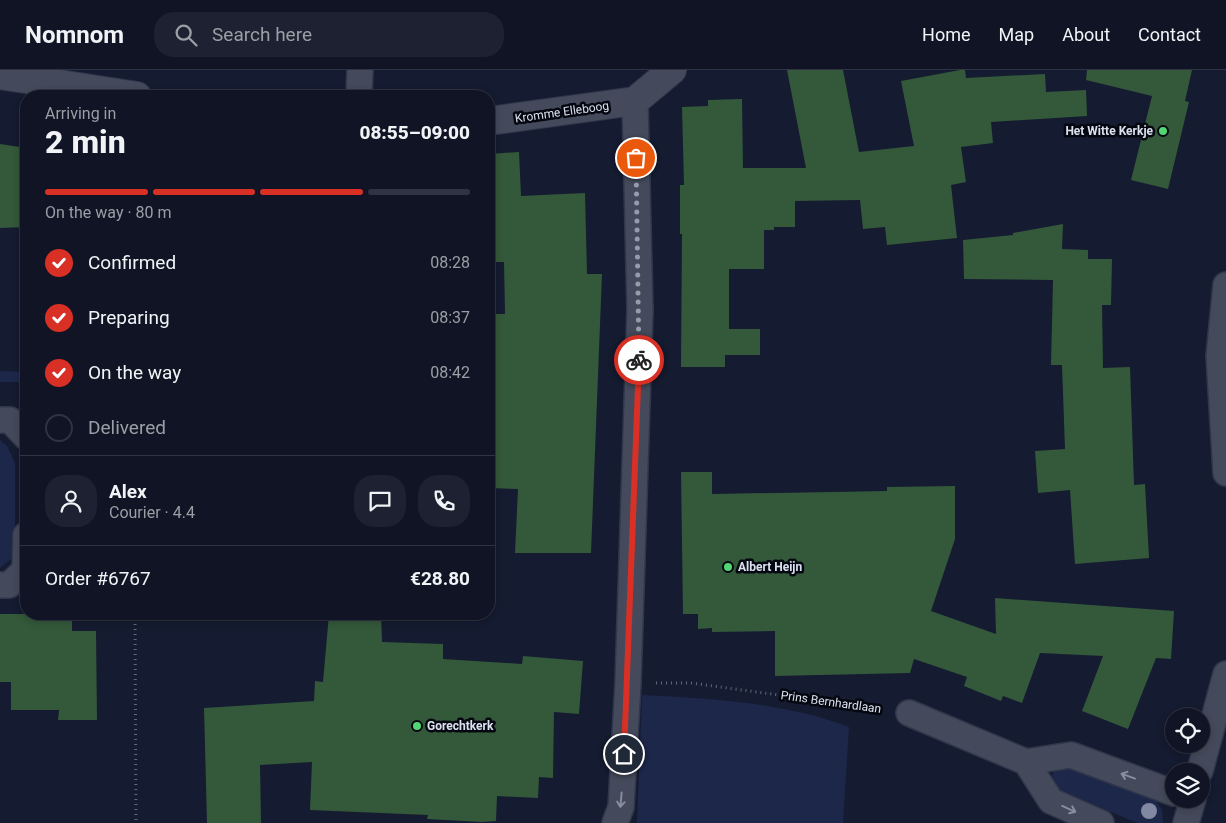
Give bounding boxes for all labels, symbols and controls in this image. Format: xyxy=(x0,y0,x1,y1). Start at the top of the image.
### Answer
search box xyxy=(154,12,504,57)
text: Nomnom xyxy=(25,21,124,49)
icon: search xyxy=(172,21,200,49)
text: Search here xyxy=(212,23,312,46)
text: Home xyxy=(922,24,971,45)
text: Map xyxy=(999,24,1034,45)
text: About xyxy=(1062,24,1110,45)
text: Contact xyxy=(1138,24,1201,45)
street label: Kromme Elleboog xyxy=(514,98,610,126)
text: Arriving in xyxy=(45,104,116,123)
text: 08:55–09:00 xyxy=(359,121,470,144)
text: 2 min xyxy=(45,123,126,161)
place label: Het Witte Kerkje xyxy=(1065,124,1154,138)
marker: Het Witte Kerkje xyxy=(1157,125,1169,137)
pin xyxy=(615,137,657,179)
icon: bag xyxy=(622,144,650,172)
text: On the way · 80 m xyxy=(45,203,172,222)
icon: check xyxy=(45,249,73,277)
text: Confirmed xyxy=(88,251,176,274)
text: 08:28 xyxy=(430,253,470,272)
icon: check xyxy=(45,304,73,332)
text: Preparing xyxy=(88,306,170,329)
text: 08:37 xyxy=(430,308,470,327)
courier xyxy=(614,335,664,385)
icon: bike xyxy=(625,346,653,374)
icon: check xyxy=(45,359,73,387)
text: On the way xyxy=(88,361,181,384)
text: 08:42 xyxy=(430,363,470,382)
text: Delivered xyxy=(88,416,166,439)
button: person xyxy=(45,475,97,527)
button: chat xyxy=(354,475,406,527)
button: phone xyxy=(418,475,470,527)
text: Alex xyxy=(109,480,147,503)
text: Courier · 4.4 xyxy=(109,503,195,522)
place label: Albert Heijn xyxy=(738,560,802,574)
marker: Albert Heijn xyxy=(722,561,734,573)
text: Order #6767 xyxy=(45,567,151,590)
text: €28.80 xyxy=(410,567,470,590)
street label: Prins Bernhardlaan xyxy=(780,688,882,716)
map controls xyxy=(1165,708,1210,808)
button: locate xyxy=(1165,708,1210,753)
place label: Gorechtkerk xyxy=(427,719,494,733)
marker: Gorechtkerk xyxy=(411,720,423,732)
pin xyxy=(603,733,645,775)
icon: home xyxy=(610,740,638,768)
button: layers xyxy=(1165,763,1210,808)
one-way arrow xyxy=(1121,771,1136,780)
one-way arrow xyxy=(616,792,626,808)
one-way arrow xyxy=(1061,804,1076,814)

